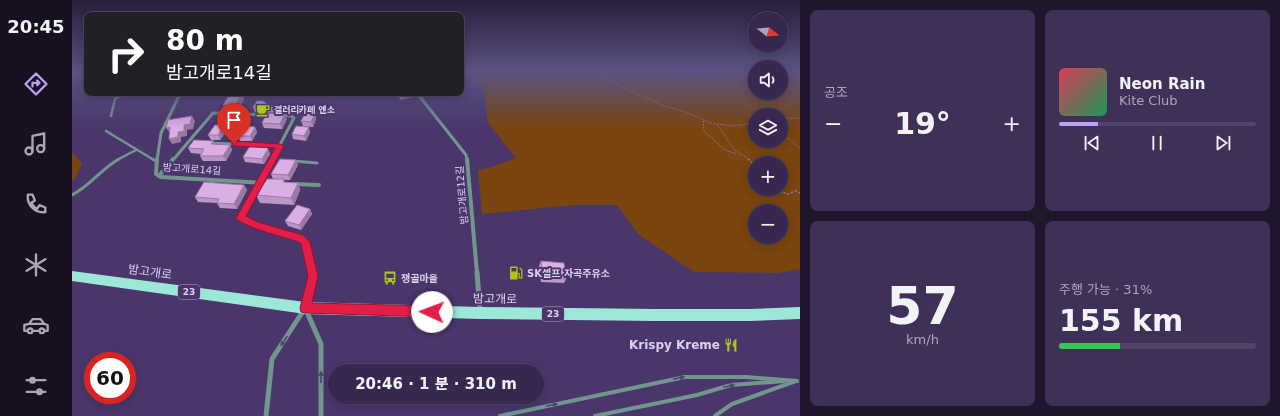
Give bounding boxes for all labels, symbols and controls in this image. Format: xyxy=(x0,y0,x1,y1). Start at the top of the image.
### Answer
north arrow xyxy=(748,12,788,52)
map controls xyxy=(748,12,788,244)
text: 20:45 xyxy=(7,16,65,37)
text: 80 m xyxy=(166,24,244,57)
icon: right xyxy=(100,28,152,80)
button: sound xyxy=(748,60,788,100)
text: 밤고개로14길 xyxy=(166,62,272,83)
icon: directions xyxy=(22,70,50,98)
text: Neon Rain xyxy=(1119,75,1205,93)
text: 공조 xyxy=(824,85,848,100)
text: Kite Club xyxy=(1119,93,1178,108)
cafe icon: 갤러리카페 엔소 xyxy=(255,102,271,118)
pin xyxy=(217,103,251,144)
place label: 갤러리카페 엔소 xyxy=(274,105,335,115)
text: 19° xyxy=(894,106,951,141)
button: layers xyxy=(748,108,788,148)
icon: arrive xyxy=(223,109,245,131)
text: − xyxy=(824,111,842,136)
text: + xyxy=(1003,111,1021,136)
icon: music xyxy=(22,130,50,158)
icon: previous xyxy=(1081,132,1103,154)
icon: pause xyxy=(1146,132,1168,154)
icon: next xyxy=(1212,132,1234,154)
button: + xyxy=(748,156,788,196)
street label: 밤고개로14길 xyxy=(162,161,222,177)
street label: 밤고개로12길 xyxy=(454,165,470,225)
icon: phone xyxy=(22,190,50,218)
button: − xyxy=(748,204,788,244)
icon: climate xyxy=(22,251,50,279)
street label: 밤고개로 xyxy=(127,262,173,282)
fuel station icon: SK셀프 자곡주유소 xyxy=(508,265,524,281)
place label: SK셀프 자곡주유소 xyxy=(527,268,610,279)
bus stop icon: 쟁골마을 xyxy=(382,270,398,286)
place label: 쟁골마을 xyxy=(401,273,438,284)
text: 57 xyxy=(886,276,959,336)
text: 주행 가능 · 31% xyxy=(1059,282,1152,297)
road number: 23 xyxy=(178,285,200,299)
position arrow xyxy=(411,291,453,333)
street label: 밤고개로 xyxy=(473,292,517,306)
text: 155 km xyxy=(1059,303,1183,338)
road number: 23 xyxy=(542,307,564,321)
icon: car xyxy=(22,311,50,339)
text: km/h xyxy=(906,332,939,347)
one-way arrow xyxy=(280,336,288,346)
restaurant icon: Krispy Kreme xyxy=(723,337,739,353)
place label: Krispy Kreme xyxy=(629,338,720,352)
speed limit sign: 60 xyxy=(84,352,136,404)
one-way arrow xyxy=(318,370,324,383)
icon: filters xyxy=(22,372,50,400)
text: 20:46 · 1 분 · 310 m xyxy=(355,375,517,393)
one-way arrow xyxy=(673,375,685,381)
one-way arrow xyxy=(723,382,735,388)
one-way arrow xyxy=(546,401,558,407)

